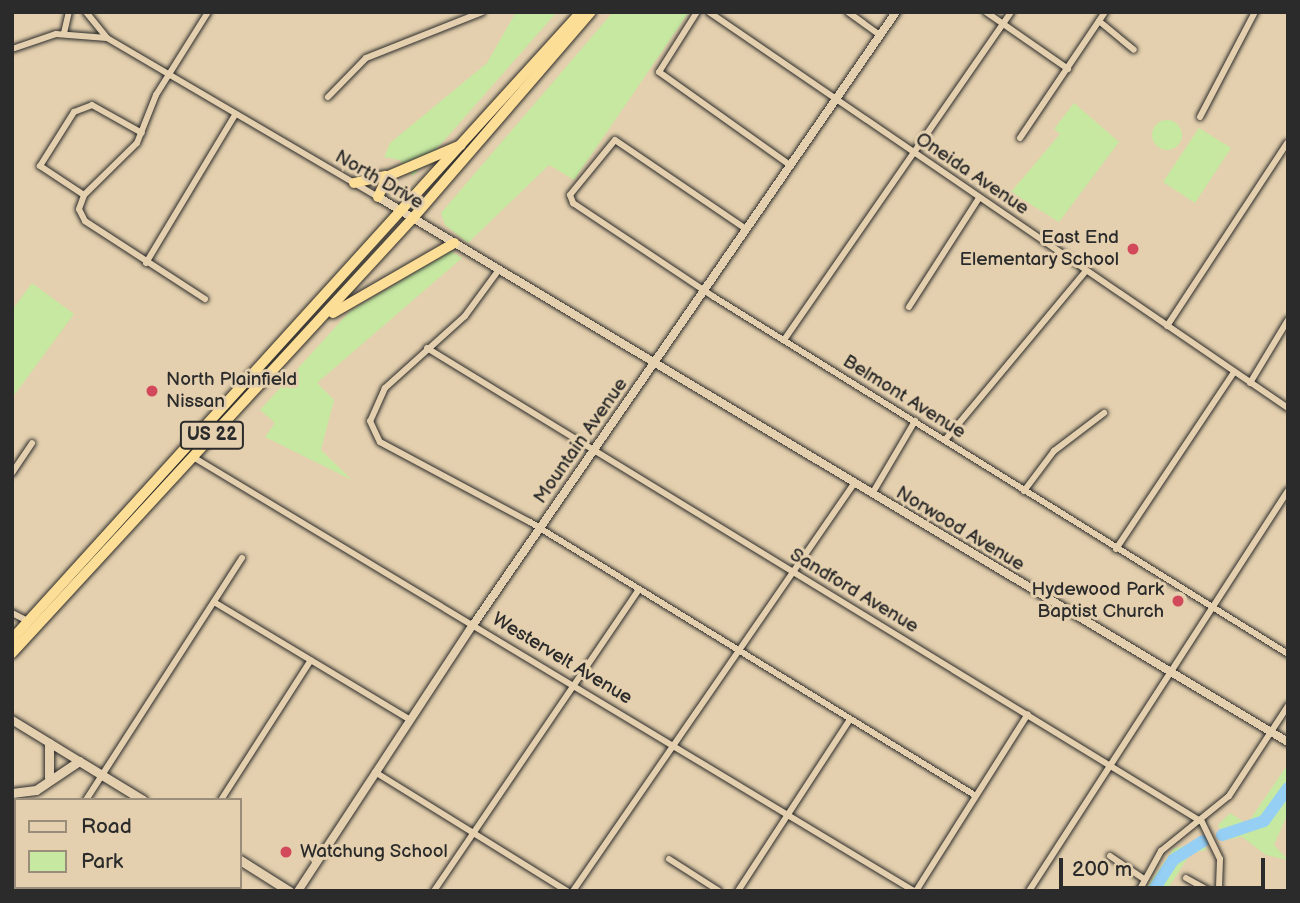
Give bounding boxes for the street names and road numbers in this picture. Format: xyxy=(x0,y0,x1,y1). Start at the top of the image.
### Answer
street label: Oneida Avenue xyxy=(911,128,1033,220)
street label: North Drive xyxy=(331,146,427,214)
street label: Belmont Avenue xyxy=(838,350,970,444)
street label: Mountain Avenue xyxy=(529,374,633,508)
road number: US 22 xyxy=(179,421,245,450)
street label: Norwood Avenue xyxy=(892,482,1028,576)
street label: Sandford Avenue xyxy=(786,544,922,638)
street label: Westervelt Avenue xyxy=(488,608,636,710)

